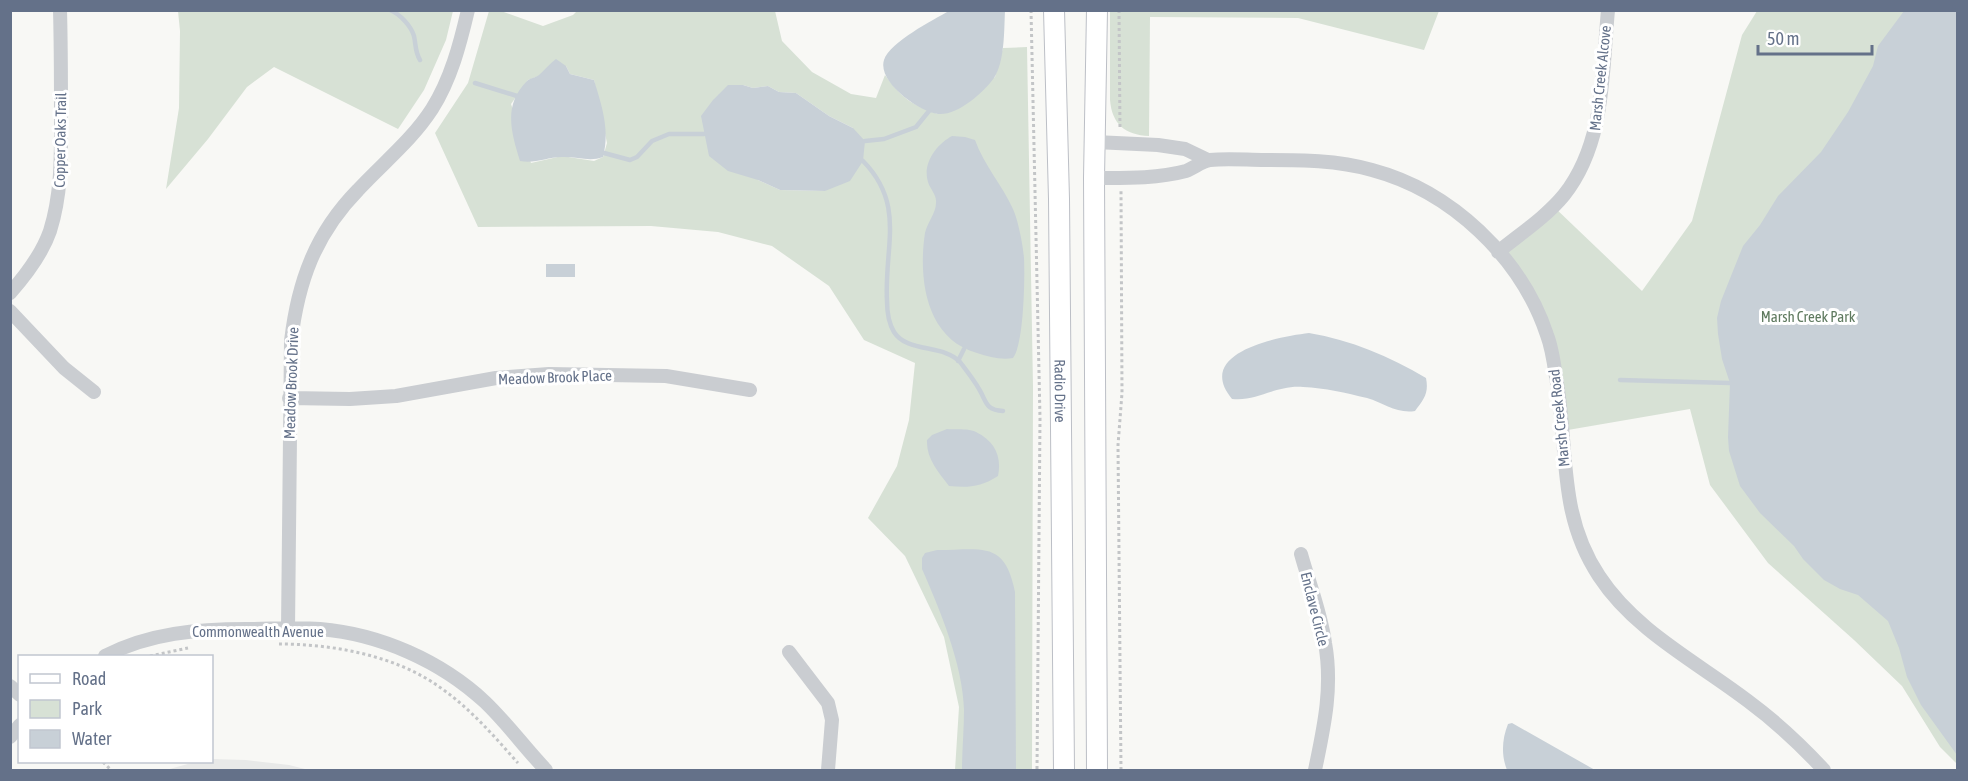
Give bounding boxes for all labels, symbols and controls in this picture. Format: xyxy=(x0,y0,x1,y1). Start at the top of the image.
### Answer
scale bar xyxy=(1758,18,1872,56)
street label: Marsh Creek Alcove xyxy=(1586,24,1614,132)
text: 50 m xyxy=(1767,28,1799,49)
street label: Copper Oaks Trail xyxy=(51,92,69,188)
park label: Marsh Creek Park xyxy=(1761,308,1856,325)
street label: Meadow Brook Drive xyxy=(281,326,301,439)
street label: Radio Drive xyxy=(1052,359,1069,423)
street label: Meadow Brook Place xyxy=(498,367,612,387)
street label: Marsh Creek Road xyxy=(1545,368,1573,468)
street label: Enclave Circle xyxy=(1298,570,1332,648)
street label: Commonwealth Avenue xyxy=(192,623,324,640)
legend xyxy=(18,655,213,763)
text: Road xyxy=(72,668,106,689)
text: Park xyxy=(72,698,102,719)
text: Water xyxy=(72,728,112,749)

